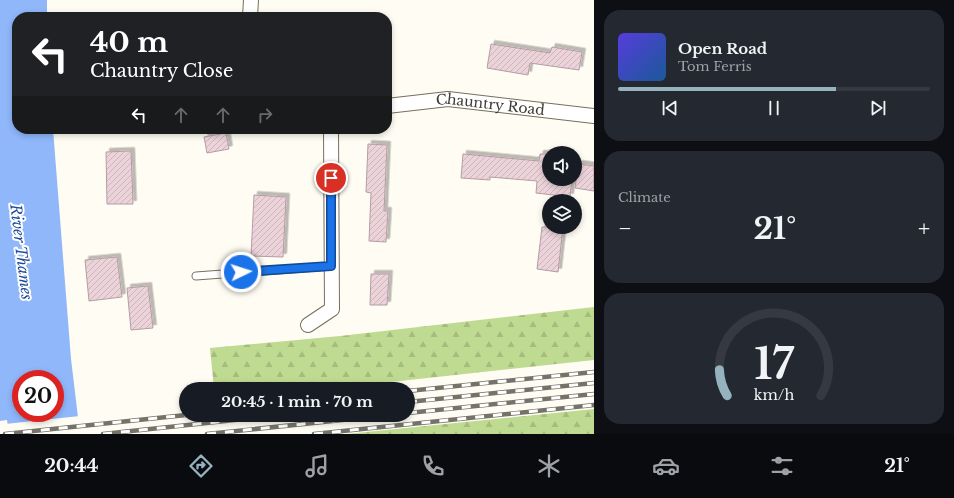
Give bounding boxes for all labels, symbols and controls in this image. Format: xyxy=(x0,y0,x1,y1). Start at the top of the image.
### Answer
text: 40 m xyxy=(90,25,168,60)
icon: left xyxy=(24,28,76,80)
text: Open Road xyxy=(678,39,767,58)
text: Tom Ferris xyxy=(678,58,752,75)
text: Chauntry Close xyxy=(90,60,233,82)
street label: Chauntry Road xyxy=(435,90,546,119)
icon: previous xyxy=(659,97,681,119)
icon: pause xyxy=(763,97,785,119)
icon: next xyxy=(867,97,889,119)
icon: left xyxy=(128,104,150,126)
icon: ahead xyxy=(170,104,192,126)
icon: ahead xyxy=(212,104,234,126)
icon: right xyxy=(254,104,276,126)
map controls xyxy=(542,146,582,234)
button: sound xyxy=(542,146,582,186)
pin xyxy=(314,161,348,195)
icon: arrive xyxy=(320,167,342,189)
text: Climate xyxy=(618,189,671,206)
button: layers xyxy=(542,194,582,234)
water label: River Thames xyxy=(6,202,37,301)
text: 21° xyxy=(754,210,796,247)
text: − xyxy=(618,215,632,242)
text: + xyxy=(918,215,930,242)
position arrow xyxy=(220,251,262,293)
text: 17 xyxy=(754,339,794,390)
speed limit sign: 20 xyxy=(12,370,64,422)
text: km/h xyxy=(754,386,794,404)
text: 20:45 · 1 min · 70 m xyxy=(221,392,373,411)
icon: directions xyxy=(187,452,215,480)
icon: music xyxy=(303,452,331,480)
icon: phone xyxy=(419,452,447,480)
icon: climate xyxy=(535,452,563,480)
icon: car xyxy=(652,452,680,480)
icon: filters xyxy=(768,452,796,480)
text: 20:44 xyxy=(44,455,98,477)
text: 21° xyxy=(884,455,910,477)

